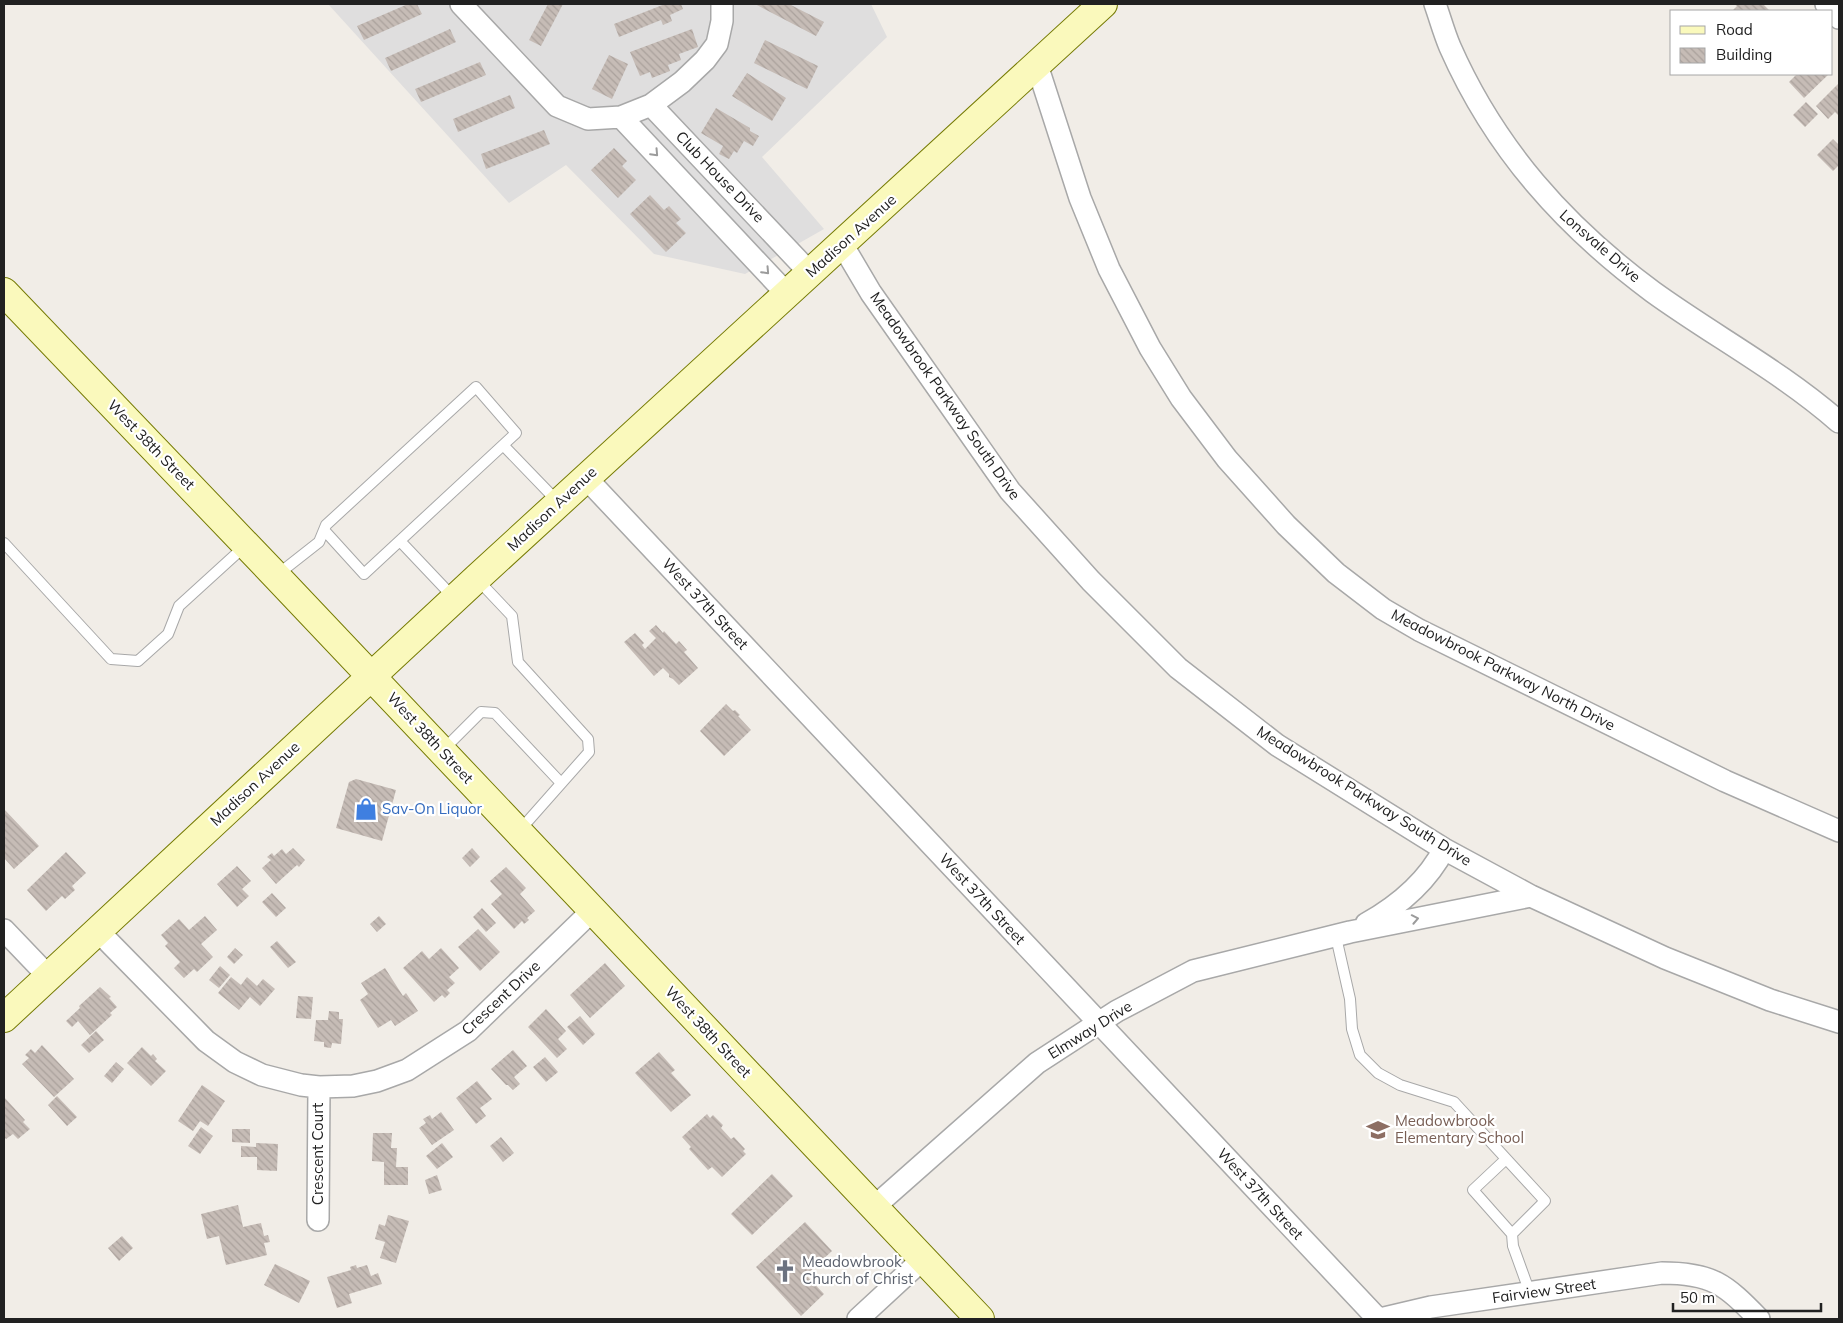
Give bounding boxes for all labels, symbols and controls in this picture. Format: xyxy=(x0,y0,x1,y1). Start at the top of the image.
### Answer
legend xyxy=(1670,10,1833,75)
text: Road xyxy=(1716,20,1753,39)
text: Building xyxy=(1716,45,1772,64)
street label: Club House Drive xyxy=(672,127,769,226)
one-way arrow xyxy=(649,147,658,156)
street label: Madison Avenue xyxy=(801,190,900,281)
street label: Lonsvale Drive xyxy=(1556,205,1645,286)
one-way arrow xyxy=(760,265,769,274)
street label: Meadowbrook Parkway South Drive xyxy=(866,288,1025,503)
street label: West 38th Street xyxy=(104,396,199,494)
street label: Madison Avenue xyxy=(503,462,600,555)
street label: West 37th Street xyxy=(658,554,753,653)
street label: Meadowbrook Parkway North Drive xyxy=(1388,605,1618,734)
street label: West 38th Street xyxy=(383,688,478,787)
street label: Meadowbrook Parkway South Drive xyxy=(1253,721,1475,870)
street label: Madison Avenue xyxy=(206,737,303,830)
shop icon: Sav-On Liquor xyxy=(353,796,379,822)
place label: Sav-On Liquor xyxy=(382,799,483,818)
street label: West 37th Street xyxy=(935,849,1030,948)
one-way arrow xyxy=(1411,914,1420,925)
street label: Crescent Drive xyxy=(457,956,544,1039)
street label: West 38th Street xyxy=(661,982,756,1081)
street label: Elmway Drive xyxy=(1044,996,1135,1063)
street label: Crescent Court xyxy=(308,1103,327,1205)
place label: Meadowbrook Elementary School xyxy=(1395,1111,1524,1147)
school or university icon: Meadowbrook Elementary School xyxy=(1365,1117,1391,1143)
street label: West 37th Street xyxy=(1213,1144,1308,1243)
place label: Meadowbrook Church of Christ xyxy=(802,1252,913,1288)
church icon: Meadowbrook Church of Christ xyxy=(772,1258,798,1284)
street label: Fairview Street xyxy=(1491,1274,1597,1307)
scale bar xyxy=(1673,1280,1820,1312)
text: 50 m xyxy=(1680,1288,1715,1307)

